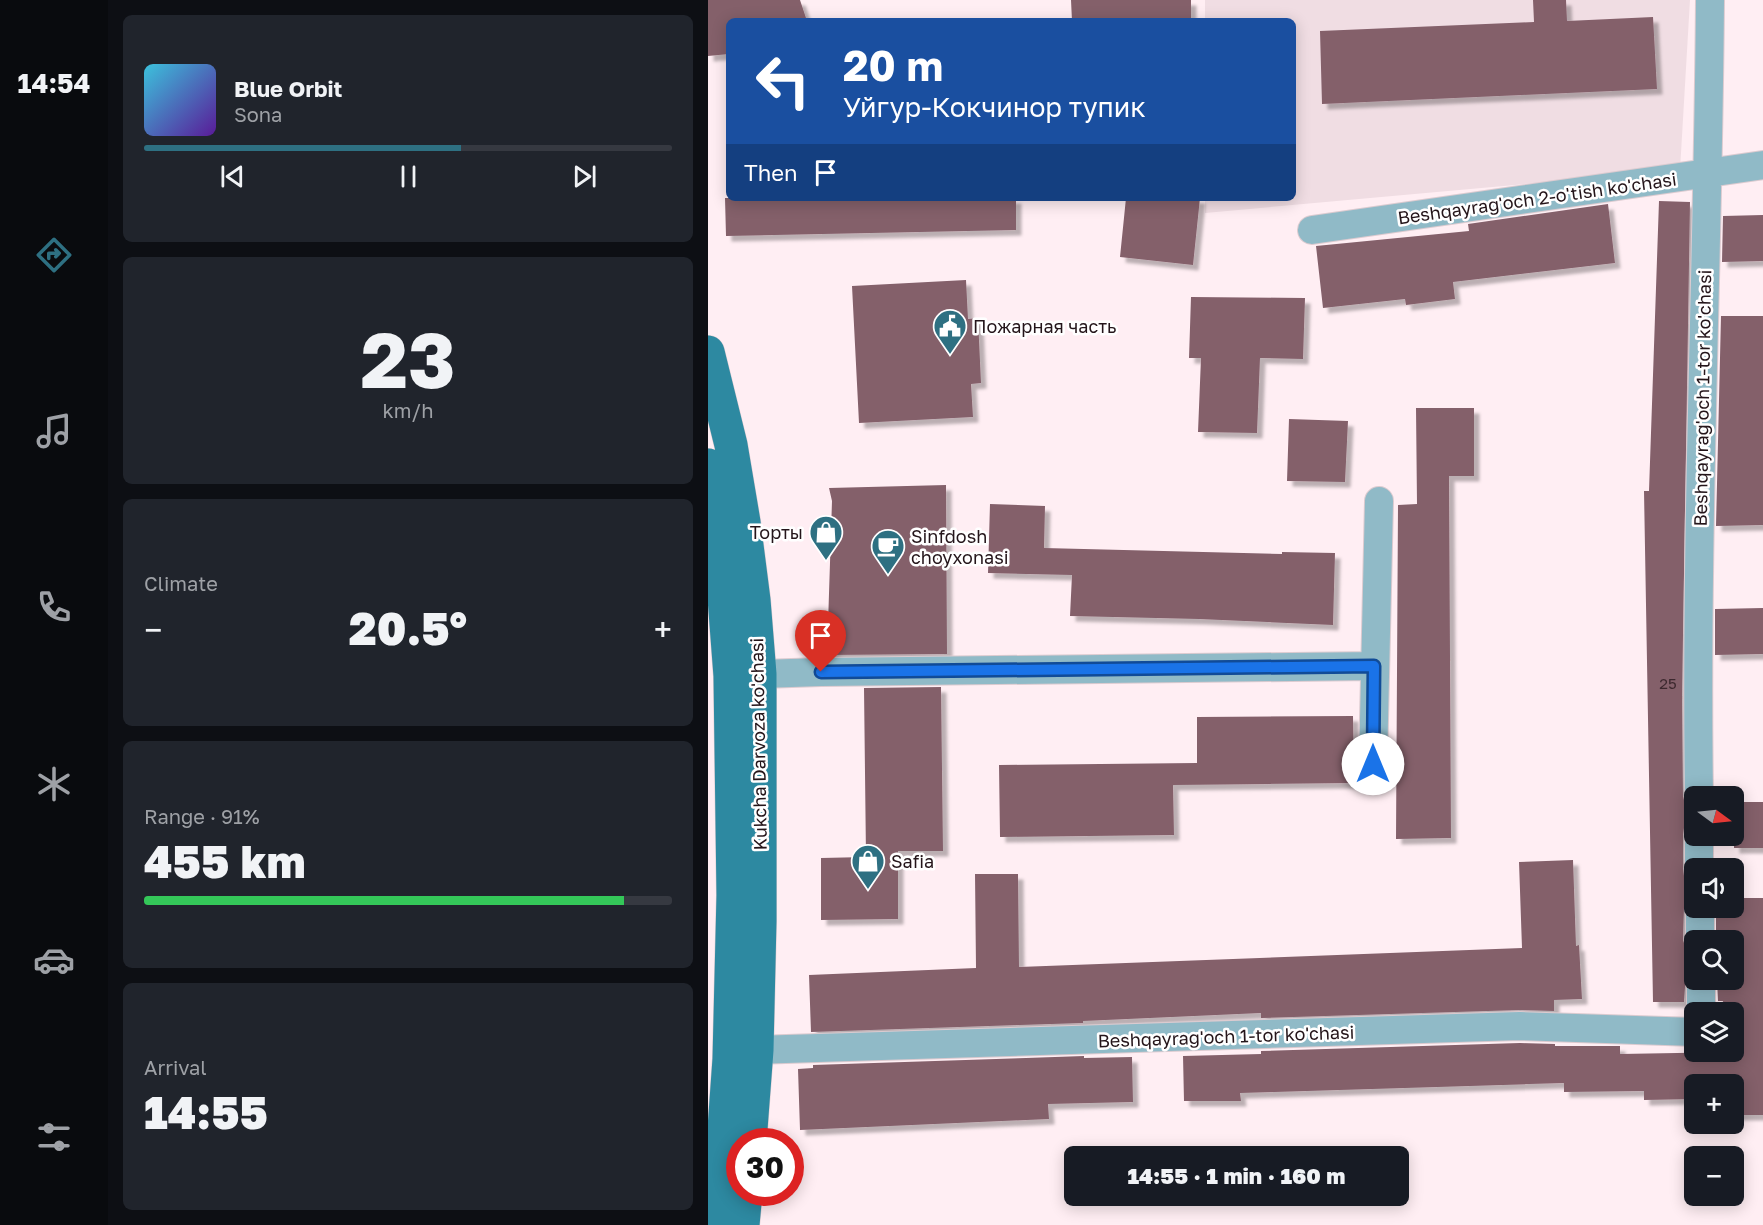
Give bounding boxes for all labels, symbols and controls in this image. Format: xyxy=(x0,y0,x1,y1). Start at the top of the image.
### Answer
text: 20 m xyxy=(843,40,943,90)
icon: left xyxy=(744,42,822,120)
text: 14:54 xyxy=(18,67,90,99)
text: Blue Orbit xyxy=(234,75,342,102)
text: Уйгур-Кокчинор тупик xyxy=(843,91,1146,123)
text: Sona xyxy=(234,102,282,126)
icon: arrive xyxy=(809,156,842,189)
text: Then xyxy=(744,159,797,186)
icon: previous xyxy=(216,160,249,193)
icon: pause xyxy=(392,160,425,193)
icon: next xyxy=(568,160,601,193)
street label: Beshqayrag'och 2-o'tish ko'chasi xyxy=(1396,168,1678,228)
icon: directions xyxy=(33,234,75,276)
street label: Beshqayrag'och 1-tor ko'chasi xyxy=(1689,269,1715,527)
public building icon: Пожарная часть xyxy=(932,308,968,355)
text: 23 xyxy=(360,312,456,405)
place label: Пожарная часть xyxy=(973,315,1117,337)
text: km/h xyxy=(383,398,433,422)
icon: music xyxy=(33,410,75,452)
shop icon: Торты xyxy=(808,514,844,561)
place label: Торты xyxy=(750,521,803,543)
place label: Sinfdosh choyxonasi xyxy=(911,525,1009,568)
cafe icon: Sinfdosh choyxonasi xyxy=(870,528,906,575)
text: Climate xyxy=(144,571,218,595)
icon: phone xyxy=(33,586,75,628)
text: 20.5° xyxy=(349,601,467,655)
text: − xyxy=(144,610,162,649)
text: + xyxy=(654,610,672,649)
pin xyxy=(795,610,846,672)
icon: arrive xyxy=(804,619,837,652)
street label: Kukcha Darvoza ko'chasi xyxy=(745,638,771,850)
house number: 25 xyxy=(1659,674,1677,692)
position arrow xyxy=(1341,732,1405,796)
icon: climate xyxy=(33,763,75,805)
north arrow xyxy=(1684,786,1744,846)
map controls xyxy=(1684,786,1744,1206)
text: Range · 91% xyxy=(144,804,260,828)
text: 455 km xyxy=(144,834,306,888)
shop icon: Safia xyxy=(850,843,886,890)
place label: Safia xyxy=(891,850,934,872)
button: sound xyxy=(1684,858,1744,918)
button: search xyxy=(1684,930,1744,990)
icon: car xyxy=(33,939,75,981)
button: layers xyxy=(1684,1002,1744,1062)
street label: Beshqayrag'och 1-tor ko'chasi xyxy=(1097,1021,1355,1051)
text: Arrival xyxy=(144,1055,207,1079)
button: + xyxy=(1684,1074,1744,1134)
text: 14:55 xyxy=(144,1085,268,1139)
icon: filters xyxy=(33,1116,75,1158)
speed limit sign: 30 xyxy=(726,1128,804,1206)
button: − xyxy=(1684,1146,1744,1206)
text: 14:55 · 1 min · 160 m xyxy=(1127,1162,1346,1189)

